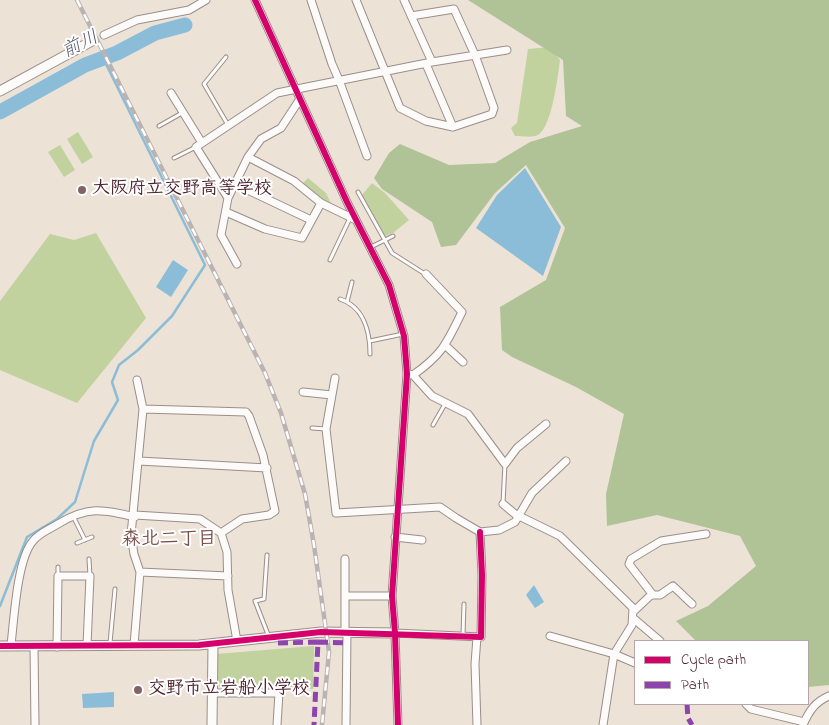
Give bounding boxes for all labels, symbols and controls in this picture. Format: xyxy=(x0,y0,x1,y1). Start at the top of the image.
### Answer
water label: 前川 xyxy=(59,27,103,65)
place label: 大阪府立交野高等学校 xyxy=(92,179,272,201)
marker: 大阪府立交野高等学校 xyxy=(76,184,88,196)
district label: 森北二丁目 xyxy=(122,530,216,552)
legend xyxy=(634,640,809,705)
text: Cycle path xyxy=(681,649,746,671)
text: Path xyxy=(681,674,709,696)
place label: 交野市立岩船小学校 xyxy=(148,679,310,701)
marker: 交野市立岩船小学校 xyxy=(132,684,144,696)

